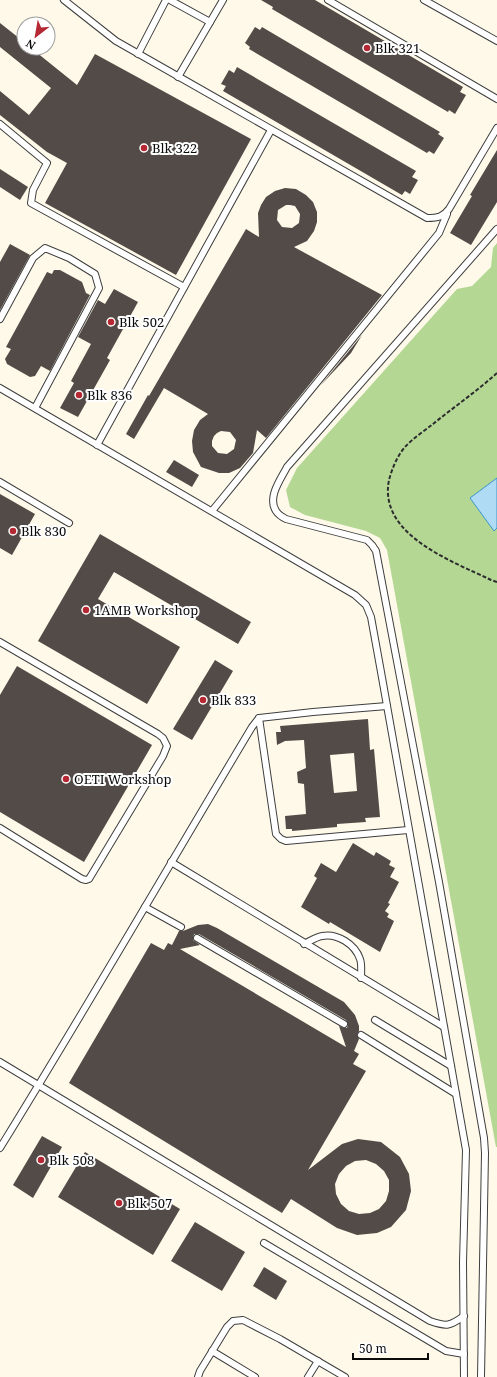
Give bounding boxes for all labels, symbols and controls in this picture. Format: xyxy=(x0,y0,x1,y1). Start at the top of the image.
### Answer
north arrow xyxy=(16,16,56,56)
text: N xyxy=(23,36,38,54)
place label: Blk 321 xyxy=(375,39,420,57)
marker: Blk 321 xyxy=(362,43,372,53)
place label: Blk 322 xyxy=(152,139,197,157)
marker: Blk 322 xyxy=(139,143,149,153)
place label: Blk 502 xyxy=(119,313,164,331)
marker: Blk 502 xyxy=(106,317,116,327)
place label: Blk 836 xyxy=(87,386,132,404)
marker: Blk 836 xyxy=(74,390,84,400)
place label: Blk 830 xyxy=(21,522,66,540)
marker: Blk 830 xyxy=(8,526,18,536)
place label: 1AMB Workshop xyxy=(94,601,198,619)
marker: 1AMB Workshop xyxy=(81,605,91,615)
place label: Blk 833 xyxy=(211,691,256,709)
marker: Blk 833 xyxy=(198,695,208,705)
place label: OETI Workshop xyxy=(74,770,172,788)
marker: OETI Workshop xyxy=(61,774,71,784)
place label: Blk 508 xyxy=(49,1151,94,1169)
marker: Blk 508 xyxy=(36,1155,46,1165)
place label: Blk 507 xyxy=(127,1194,172,1212)
marker: Blk 507 xyxy=(114,1198,124,1208)
scale bar xyxy=(353,1335,428,1361)
text: 50 m xyxy=(359,1340,387,1357)

